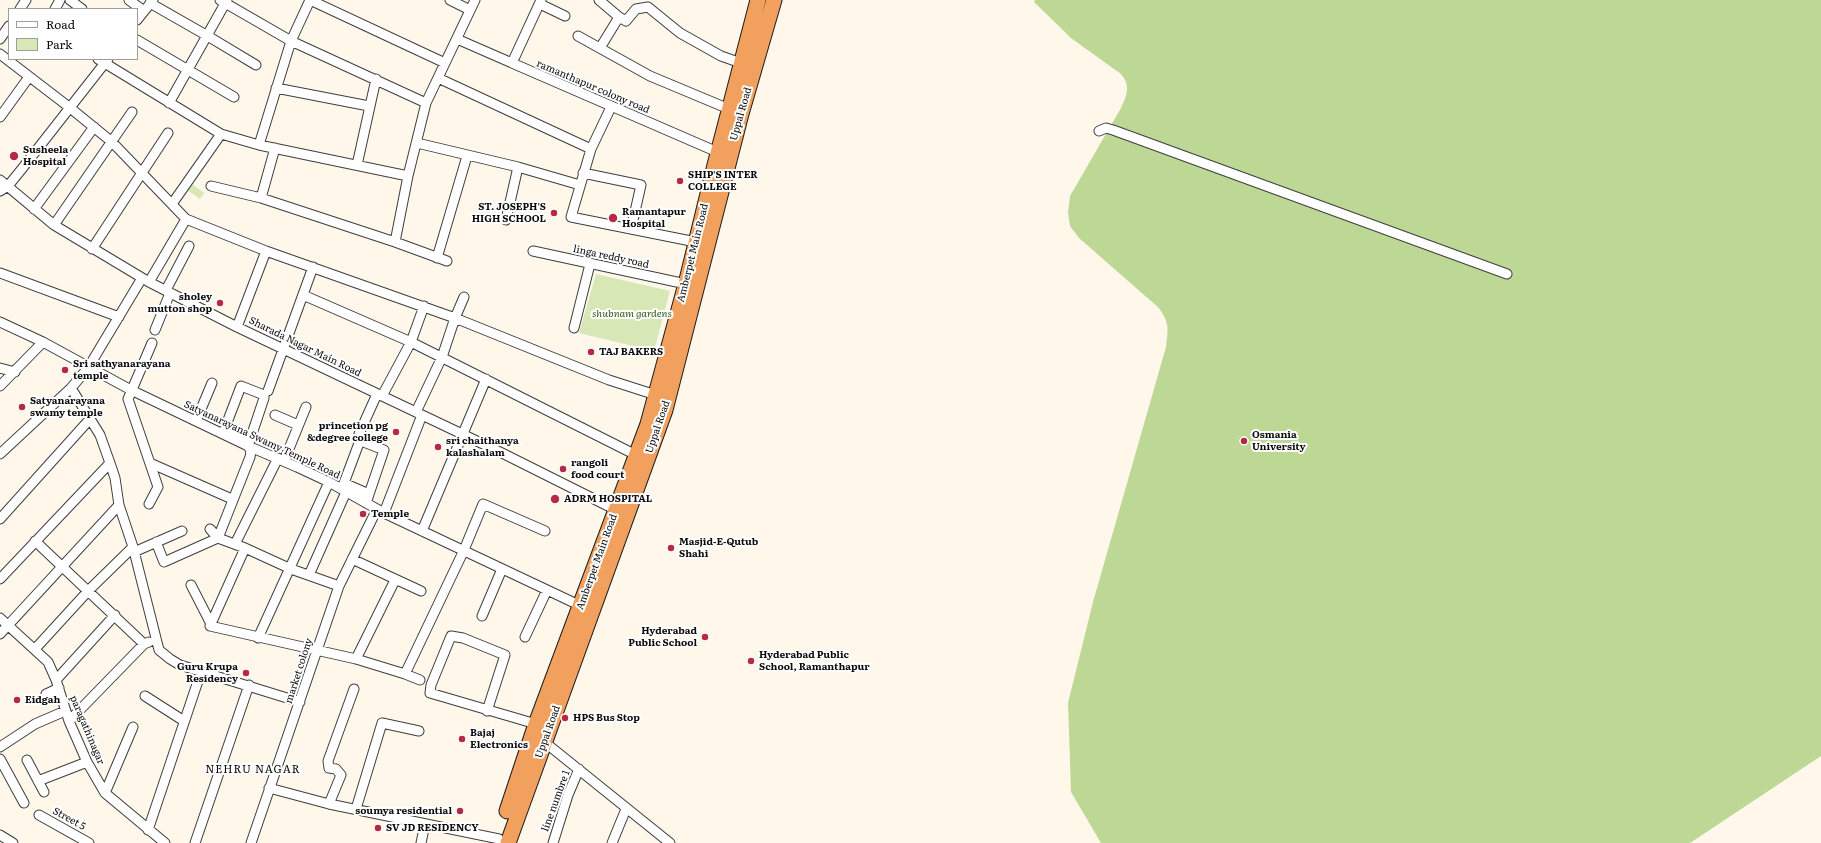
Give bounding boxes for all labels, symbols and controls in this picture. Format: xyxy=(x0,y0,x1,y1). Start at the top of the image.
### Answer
legend xyxy=(8,8,138,60)
text: Road xyxy=(46,15,75,33)
text: Park xyxy=(46,35,72,53)
street label: ramanthapur colony road xyxy=(535,58,651,116)
street label: Uppal Road xyxy=(728,86,754,142)
place label: Susheela Hospital xyxy=(23,144,68,168)
marker: Susheela Hospital xyxy=(8,150,20,162)
place label: SHIP'S INTER COLLEGE xyxy=(688,169,758,192)
marker: SHIP'S INTER COLLEGE xyxy=(675,176,685,186)
place label: ST. JOSEPH'S HIGH SCHOOL xyxy=(472,201,546,224)
street label: Amberpet Main Road xyxy=(675,202,711,304)
place label: Ramantapur Hospital xyxy=(622,206,686,230)
marker: ST. JOSEPH'S HIGH SCHOOL xyxy=(549,208,559,218)
marker: Ramantapur Hospital xyxy=(607,212,619,224)
street label: linga reddy road xyxy=(572,243,650,271)
place label: sholey mutton shop xyxy=(147,291,212,314)
marker: sholey mutton shop xyxy=(215,298,225,308)
park label: shubnam gardens xyxy=(592,308,672,320)
street label: Sharada Nagar Main Road xyxy=(247,315,363,379)
place label: TAJ BAKERS xyxy=(599,346,663,358)
marker: TAJ BAKERS xyxy=(586,347,596,357)
place label: Sri sathyanarayana temple xyxy=(73,358,171,382)
marker: Sri sathyanarayana temple xyxy=(60,365,70,375)
place label: Satyanarayana swamy temple xyxy=(30,395,105,418)
street label: Satyanarayana Swamy Temple Road xyxy=(182,398,342,482)
street label: Uppal Road xyxy=(643,399,673,455)
marker: Satyanarayana swamy temple xyxy=(17,402,27,412)
place label: princetion pg &degree college xyxy=(307,420,388,444)
marker: princetion pg &degree college xyxy=(391,427,401,437)
place label: Osmania University xyxy=(1252,429,1306,452)
place label: sri chaithanya kalashalam xyxy=(446,435,519,458)
marker: Osmania University xyxy=(1239,436,1249,446)
marker: sri chaithanya kalashalam xyxy=(433,442,443,452)
place label: rangoli food court xyxy=(571,457,624,480)
marker: rangoli food court xyxy=(558,464,568,474)
marker: ADRM HOSPITAL xyxy=(549,493,561,505)
place label: ADRM HOSPITAL xyxy=(564,493,652,505)
place label: Temple xyxy=(371,508,409,520)
marker: Temple xyxy=(358,509,368,519)
street label: Amberpet Main Road xyxy=(574,512,620,612)
place label: Masjid-E-Qutub Shahi xyxy=(679,536,758,560)
marker: Masjid-E-Qutub Shahi xyxy=(666,543,676,553)
place label: Hyderabad Public School xyxy=(628,625,697,648)
marker: Hyderabad Public School xyxy=(700,632,710,642)
street label: market colony xyxy=(283,637,315,705)
place label: Hyderabad Public School, Ramanthapur xyxy=(759,649,870,672)
marker: Hyderabad Public School, Ramanthapur xyxy=(746,656,756,666)
place label: Guru Krupa Residency xyxy=(177,661,238,684)
marker: Guru Krupa Residency xyxy=(241,668,251,678)
place label: Eidgah xyxy=(25,694,60,706)
street label: paragathinagar xyxy=(67,694,107,766)
marker: Eidgah xyxy=(12,695,22,705)
street label: Uppal Road xyxy=(533,704,563,760)
place label: HPS Bus Stop xyxy=(573,712,640,724)
marker: HPS Bus Stop xyxy=(560,713,570,723)
place label: Bajaj Electronics xyxy=(470,727,528,750)
marker: Bajaj Electronics xyxy=(457,734,467,744)
district label: NEHRU NAGAR xyxy=(205,763,301,777)
street label: line numbre 1 xyxy=(539,769,573,833)
street label: Street 5 xyxy=(50,805,88,833)
place label: soumya residential xyxy=(355,805,452,817)
marker: soumya residential xyxy=(455,806,465,816)
place label: SV JD RESIDENCY xyxy=(386,822,479,834)
marker: SV JD RESIDENCY xyxy=(373,823,383,833)

